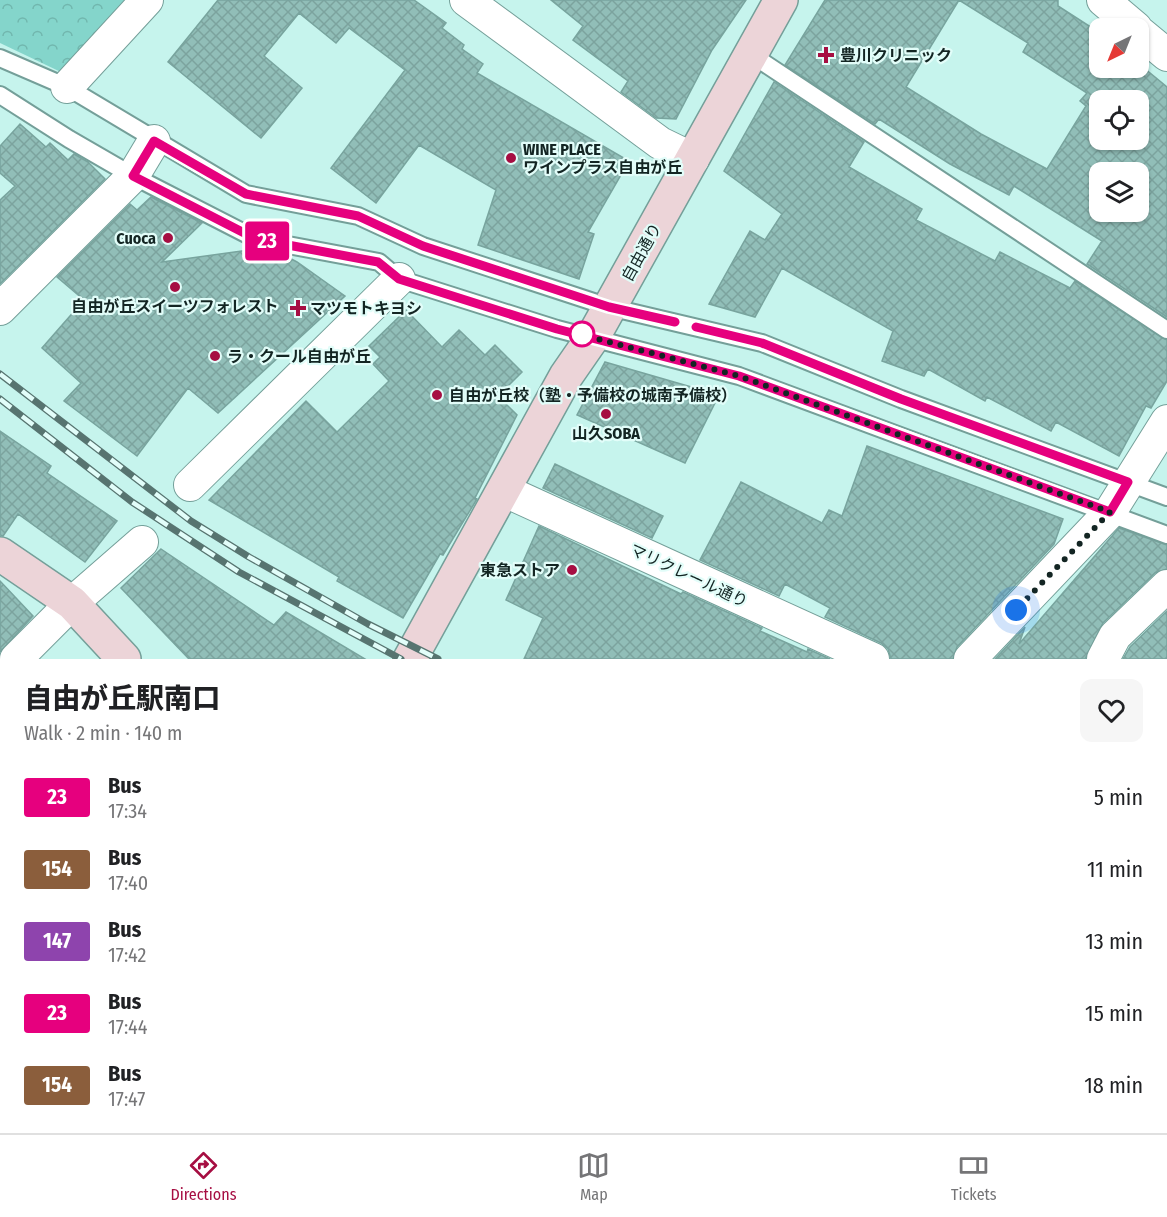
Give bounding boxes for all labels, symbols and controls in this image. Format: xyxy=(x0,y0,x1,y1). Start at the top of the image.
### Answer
north arrow xyxy=(1089,18,1149,78)
map controls xyxy=(1089,18,1149,222)
marker: 豊川クリニック xyxy=(817,46,835,64)
place label: 豊川クリニック xyxy=(840,46,952,65)
button: locate xyxy=(1089,90,1149,150)
place label: WINE PLACE ワインプラス自由が丘 xyxy=(523,140,682,177)
marker: WINE PLACE ワインプラス自由が丘 xyxy=(504,151,518,165)
button: layers xyxy=(1089,162,1149,222)
street label: 自由通り xyxy=(618,220,665,285)
line badge: 23 xyxy=(240,222,294,260)
text: 23 xyxy=(257,228,277,254)
place label: Cuoca xyxy=(116,229,156,248)
marker: Cuoca xyxy=(161,231,175,245)
marker: 自由が丘スイーツフォレスト xyxy=(168,280,182,294)
place label: 自由が丘スイーツフォレスト xyxy=(71,297,279,316)
place label: マツモトキヨシ xyxy=(310,299,422,318)
marker: マツモトキヨシ xyxy=(291,301,305,315)
unlabelled marker xyxy=(569,321,595,347)
place label: ラ・クール自由が丘 xyxy=(227,347,371,366)
marker: ラ・クール自由が丘 xyxy=(208,349,222,363)
place label: 自由が丘校（塾・予備校の城南予備校） xyxy=(449,386,737,405)
marker: 自由が丘校（塾・予備校の城南予備校） xyxy=(430,388,444,402)
marker: 山久SOBA xyxy=(599,407,613,421)
place label: 山久SOBA xyxy=(572,424,640,443)
street label: マリクレール通り xyxy=(627,540,751,611)
place label: 東急ストア xyxy=(480,561,560,580)
marker: 東急ストア xyxy=(565,563,579,577)
your location xyxy=(1001,595,1031,625)
button: heart xyxy=(1080,679,1143,742)
text: 自由が丘駅南口 xyxy=(24,682,220,715)
text: Walk · 2 min · 140 m xyxy=(24,721,182,745)
text: Bus xyxy=(108,772,141,799)
text: 23 xyxy=(47,784,67,810)
text: 5 min xyxy=(1094,784,1143,811)
text: 17:34 xyxy=(108,799,147,823)
text: Bus xyxy=(108,844,141,871)
text: 154 xyxy=(42,856,72,882)
text: 11 min xyxy=(1087,856,1143,883)
text: 17:40 xyxy=(108,871,148,895)
text: Bus xyxy=(108,916,141,943)
text: 147 xyxy=(43,928,71,954)
text: 13 min xyxy=(1085,928,1143,955)
text: 17:42 xyxy=(108,943,146,967)
text: Bus xyxy=(108,988,141,1015)
text: 23 xyxy=(47,1000,67,1026)
text: 15 min xyxy=(1085,1000,1143,1027)
text: 17:44 xyxy=(108,1015,147,1039)
text: Bus xyxy=(108,1060,141,1087)
text: 154 xyxy=(42,1072,72,1098)
text: 18 min xyxy=(1084,1072,1143,1099)
text: 17:47 xyxy=(108,1087,145,1111)
tab: Directions xyxy=(170,1149,237,1204)
tab: Map xyxy=(577,1149,610,1204)
tab: Tickets xyxy=(951,1149,997,1204)

